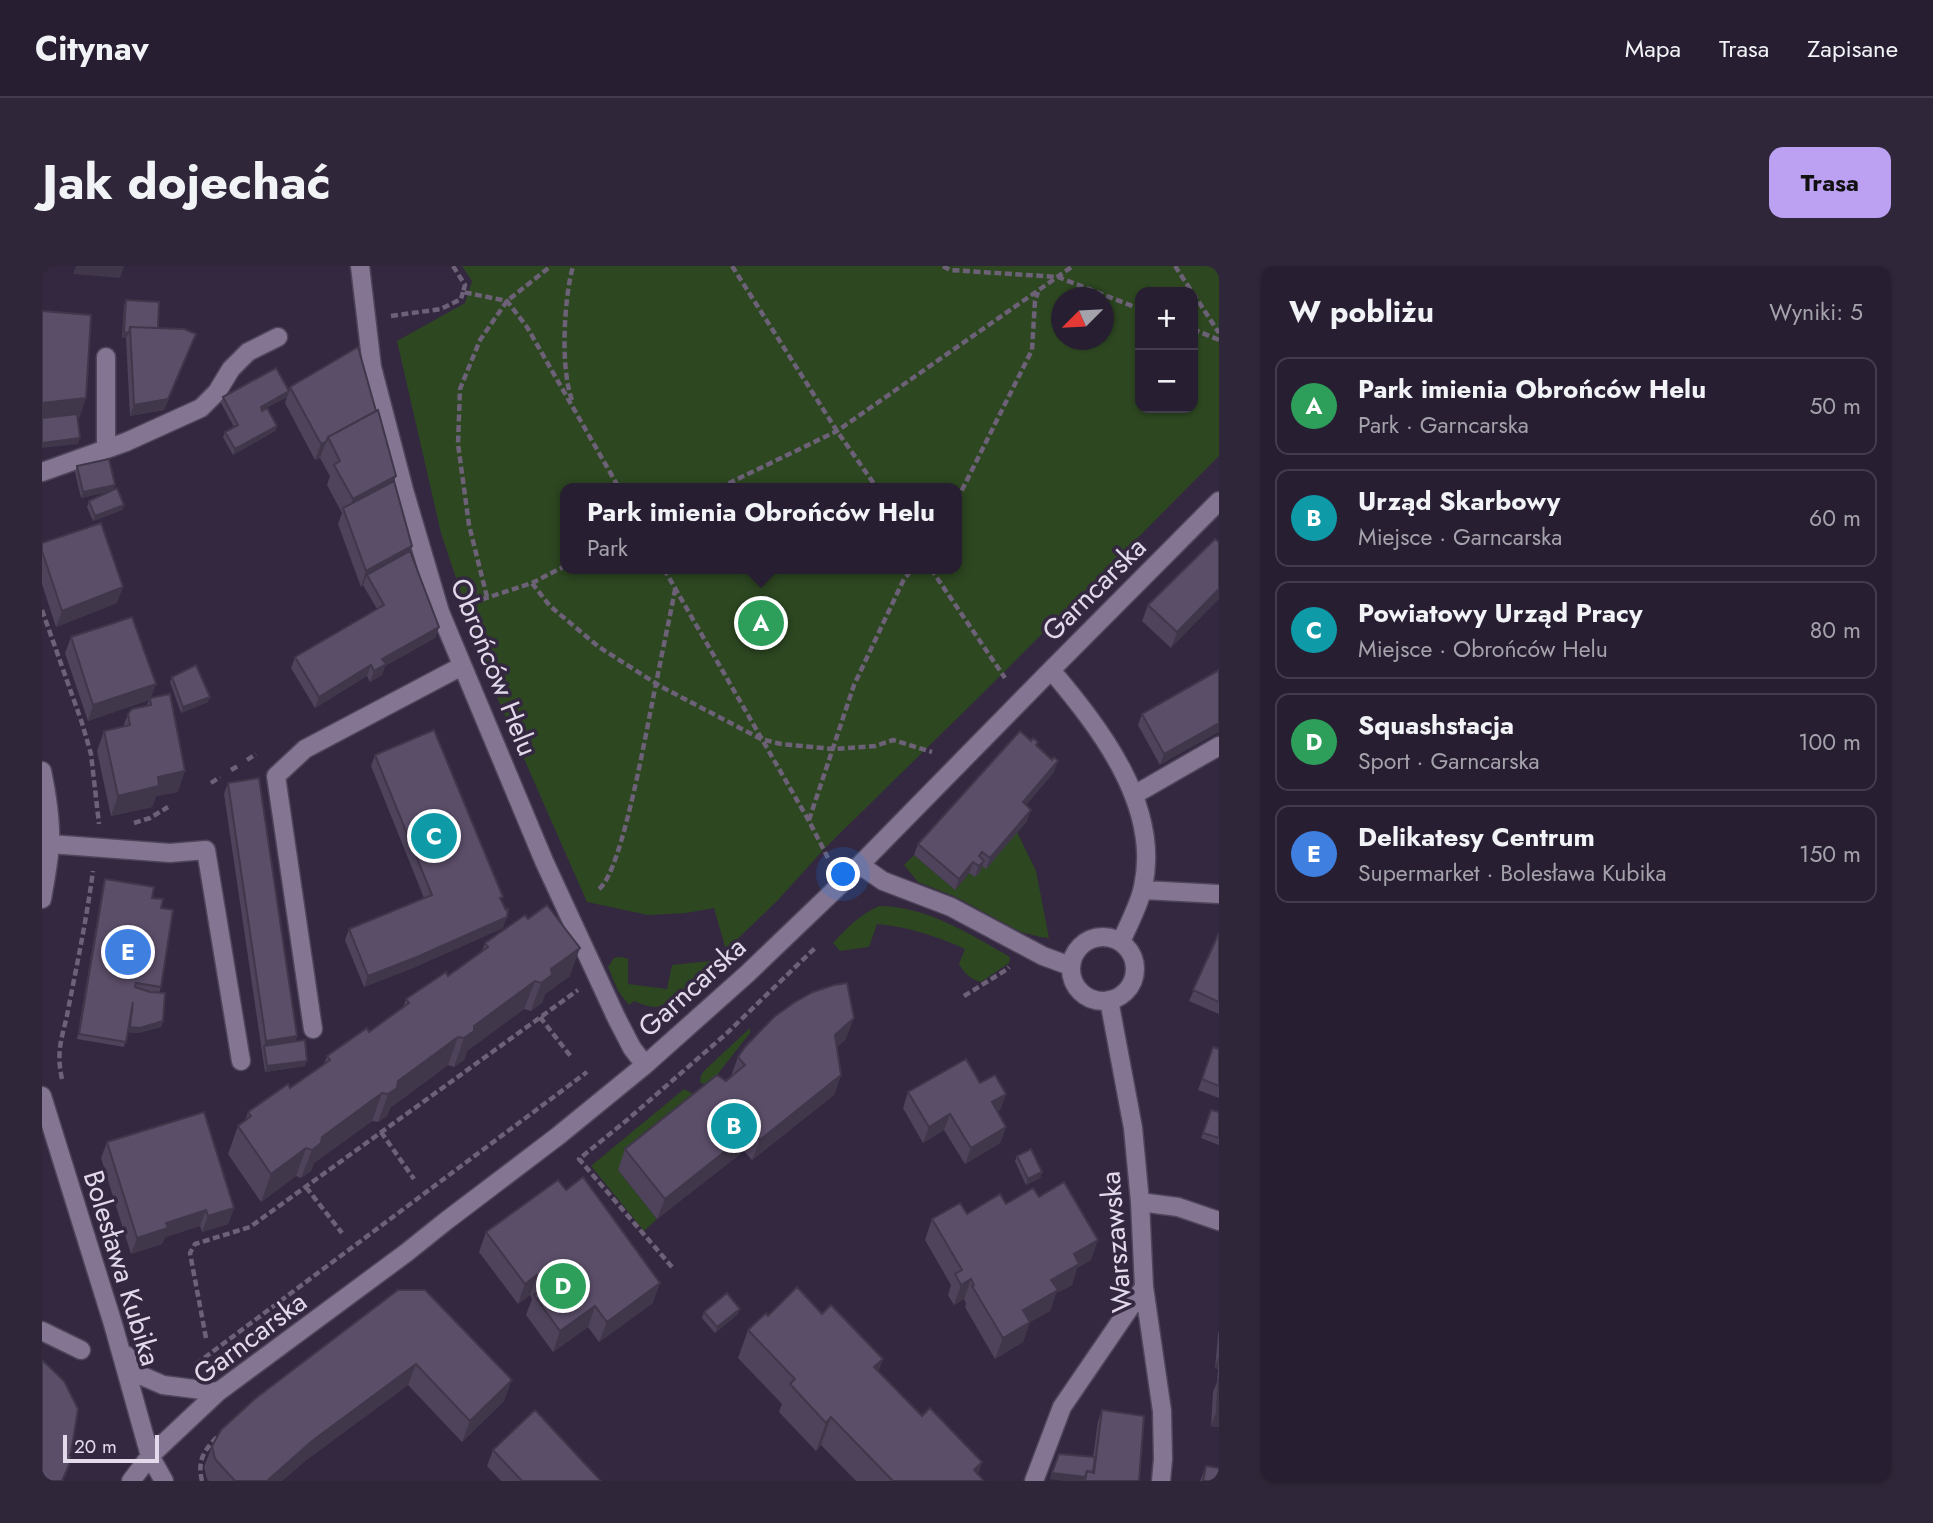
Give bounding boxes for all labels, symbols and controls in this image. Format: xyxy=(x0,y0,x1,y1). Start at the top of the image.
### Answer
text: Citynav xyxy=(35,25,149,72)
text: Mapa xyxy=(1625,31,1681,66)
text: Trasa xyxy=(1719,31,1769,66)
text: Zapisane xyxy=(1807,31,1898,66)
text: Jak dojechać xyxy=(42,147,331,217)
button: Trasa xyxy=(1769,147,1891,218)
north arrow xyxy=(1051,287,1114,350)
map controls xyxy=(1135,287,1198,413)
button: + xyxy=(1135,287,1198,350)
text: W pobliżu xyxy=(1289,290,1434,333)
text: Wyniki: 5 xyxy=(1769,295,1863,329)
button: − xyxy=(1135,350,1198,413)
text: Park imienia Obrońców Helu xyxy=(1358,370,1706,408)
text: A xyxy=(1306,389,1322,423)
text: 50 m xyxy=(1809,389,1861,423)
text: Park · Garncarska xyxy=(1358,408,1529,442)
text: Urząd Skarbowy xyxy=(1358,482,1560,520)
popup xyxy=(560,483,962,574)
text: Park imienia Obrońców Helu xyxy=(587,493,935,531)
text: B xyxy=(1306,501,1322,535)
text: 60 m xyxy=(1809,501,1861,535)
text: Miejsce · Garncarska xyxy=(1358,520,1562,554)
street label: Garncarska xyxy=(1032,527,1156,651)
text: Park xyxy=(587,531,628,565)
street label: Obrońców Helu xyxy=(440,572,548,762)
text: Powiatowy Urząd Pracy xyxy=(1358,594,1643,632)
pin: A xyxy=(738,597,784,649)
text: C xyxy=(1306,613,1322,647)
text: 80 m xyxy=(1810,613,1861,647)
text: Miejsce · Obrońców Helu xyxy=(1358,632,1608,666)
text: Squashstacja xyxy=(1358,706,1514,744)
text: D xyxy=(1306,725,1322,759)
text: 100 m xyxy=(1798,725,1861,759)
text: Sport · Garncarska xyxy=(1358,744,1540,778)
pin: C xyxy=(411,810,457,862)
text: Delikatesy Centrum xyxy=(1358,818,1595,856)
text: E xyxy=(1307,837,1321,871)
text: 150 m xyxy=(1799,837,1861,871)
text: Supermarket · Bolesława Kubika xyxy=(1358,856,1667,890)
your location xyxy=(826,857,860,891)
pin: E xyxy=(105,926,151,978)
street label: Garncarska xyxy=(629,927,755,1047)
pin: B xyxy=(711,1100,757,1152)
street label: Bolesława Kubika xyxy=(73,1165,171,1371)
street label: Warszawska xyxy=(1089,1170,1143,1314)
pin: D xyxy=(540,1260,586,1312)
street label: Garncarska xyxy=(185,1282,315,1394)
scale bar xyxy=(63,1432,159,1464)
text: 20 m xyxy=(74,1433,117,1460)

